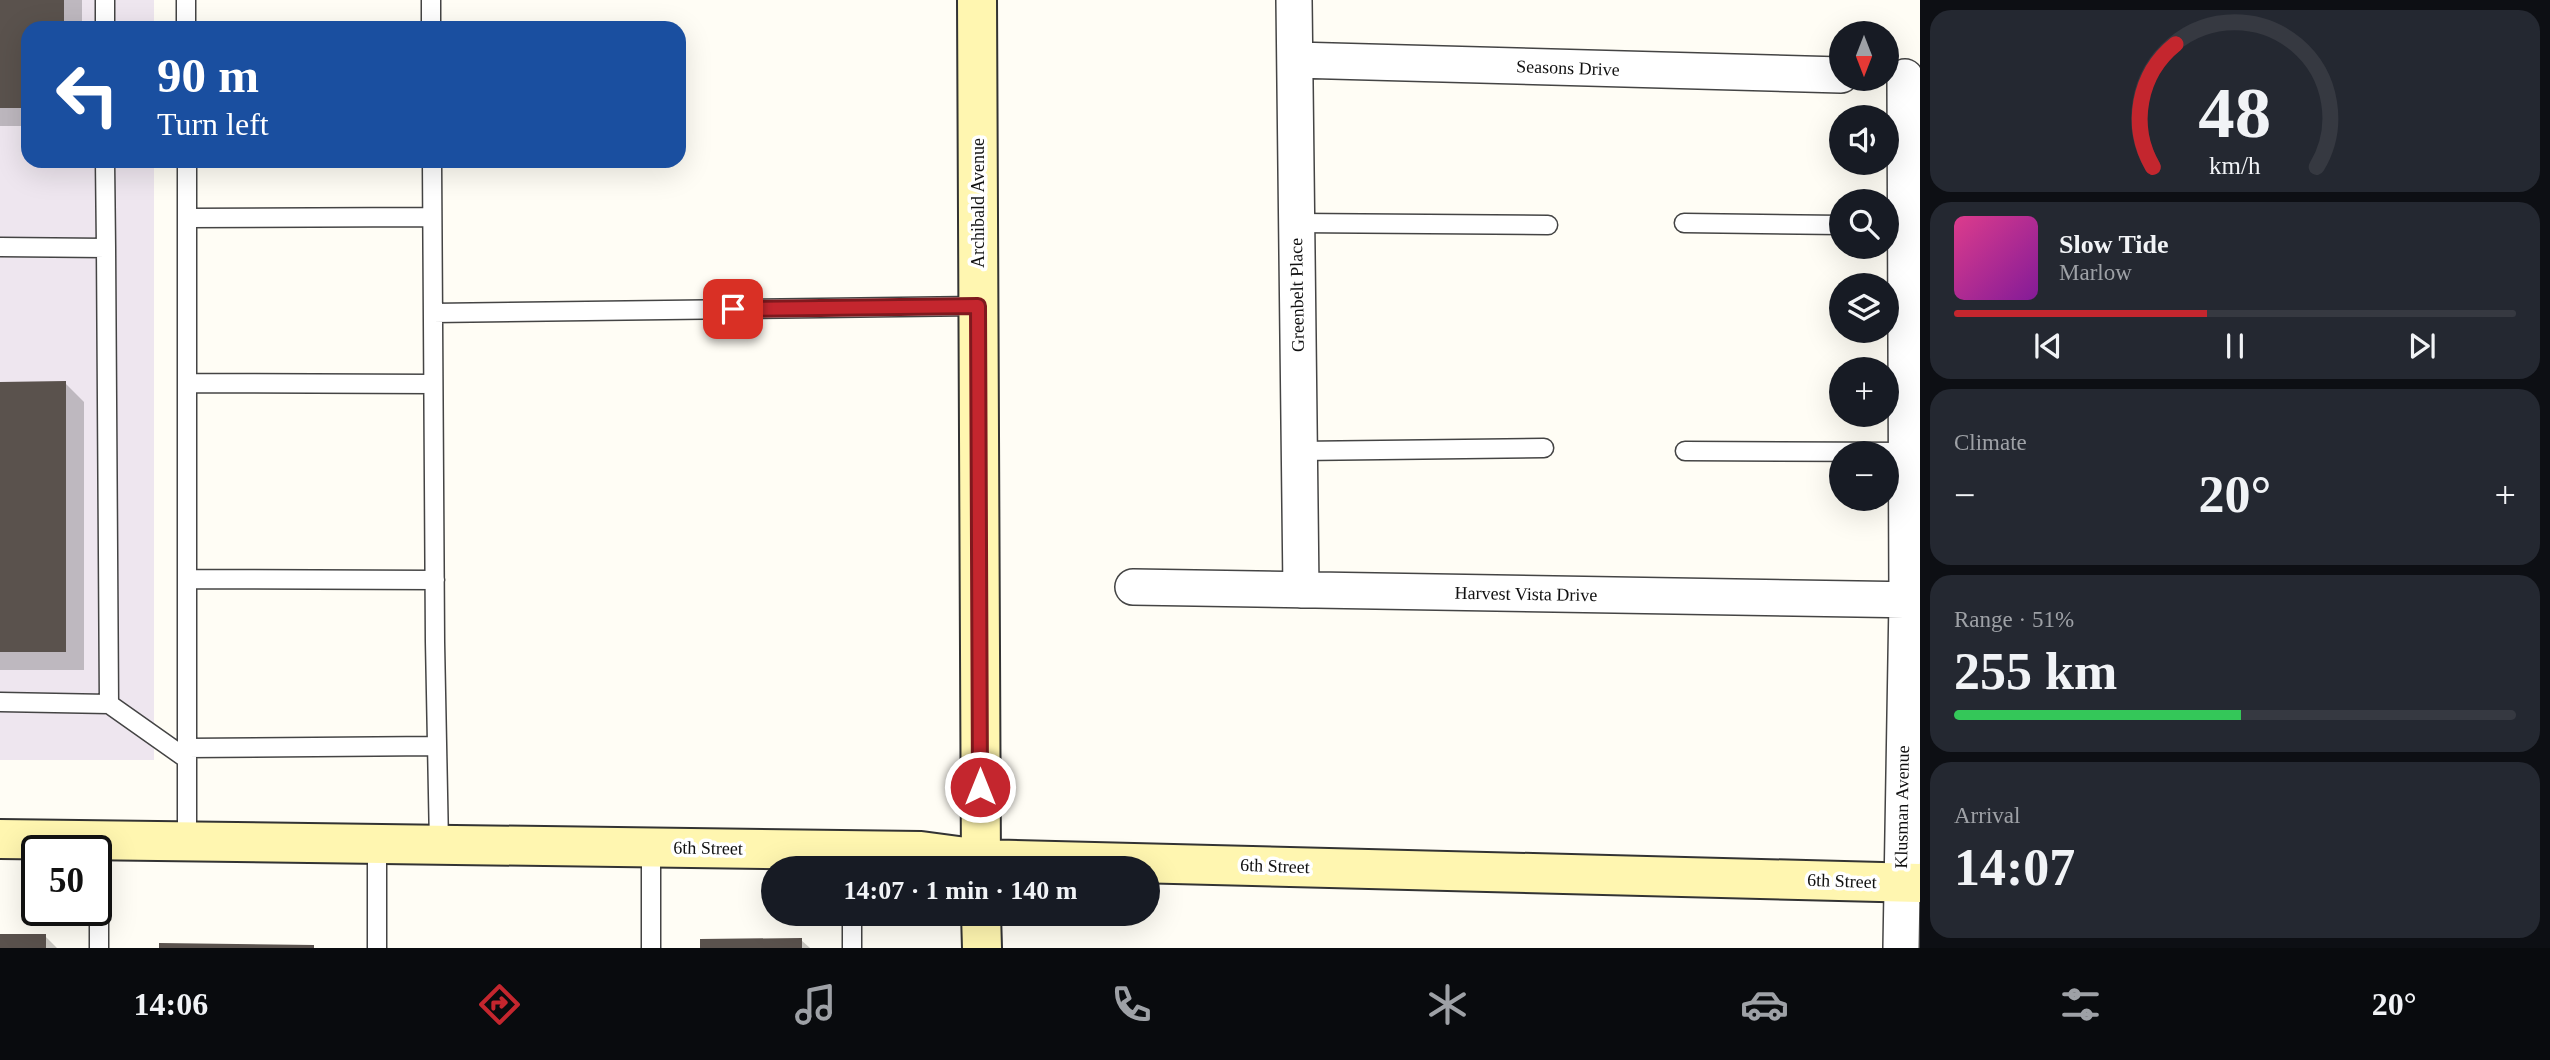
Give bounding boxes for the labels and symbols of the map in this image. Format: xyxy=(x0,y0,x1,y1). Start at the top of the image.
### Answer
north arrow xyxy=(1829,21,1899,91)
street label: Seasons Drive xyxy=(1516,56,1620,80)
street label: Archibald Avenue xyxy=(968,138,988,268)
street label: Greenbelt Place xyxy=(1286,238,1308,352)
pin xyxy=(703,279,763,339)
street label: Harvest Vista Drive xyxy=(1455,583,1597,605)
street label: Klusman Avenue xyxy=(1891,745,1913,869)
position arrow xyxy=(943,750,1017,824)
speed limit sign: 50 xyxy=(21,835,112,926)
street label: 6th Street xyxy=(673,837,743,859)
street label: 6th Street xyxy=(1240,855,1310,877)
street label: 6th Street xyxy=(1807,870,1877,892)

